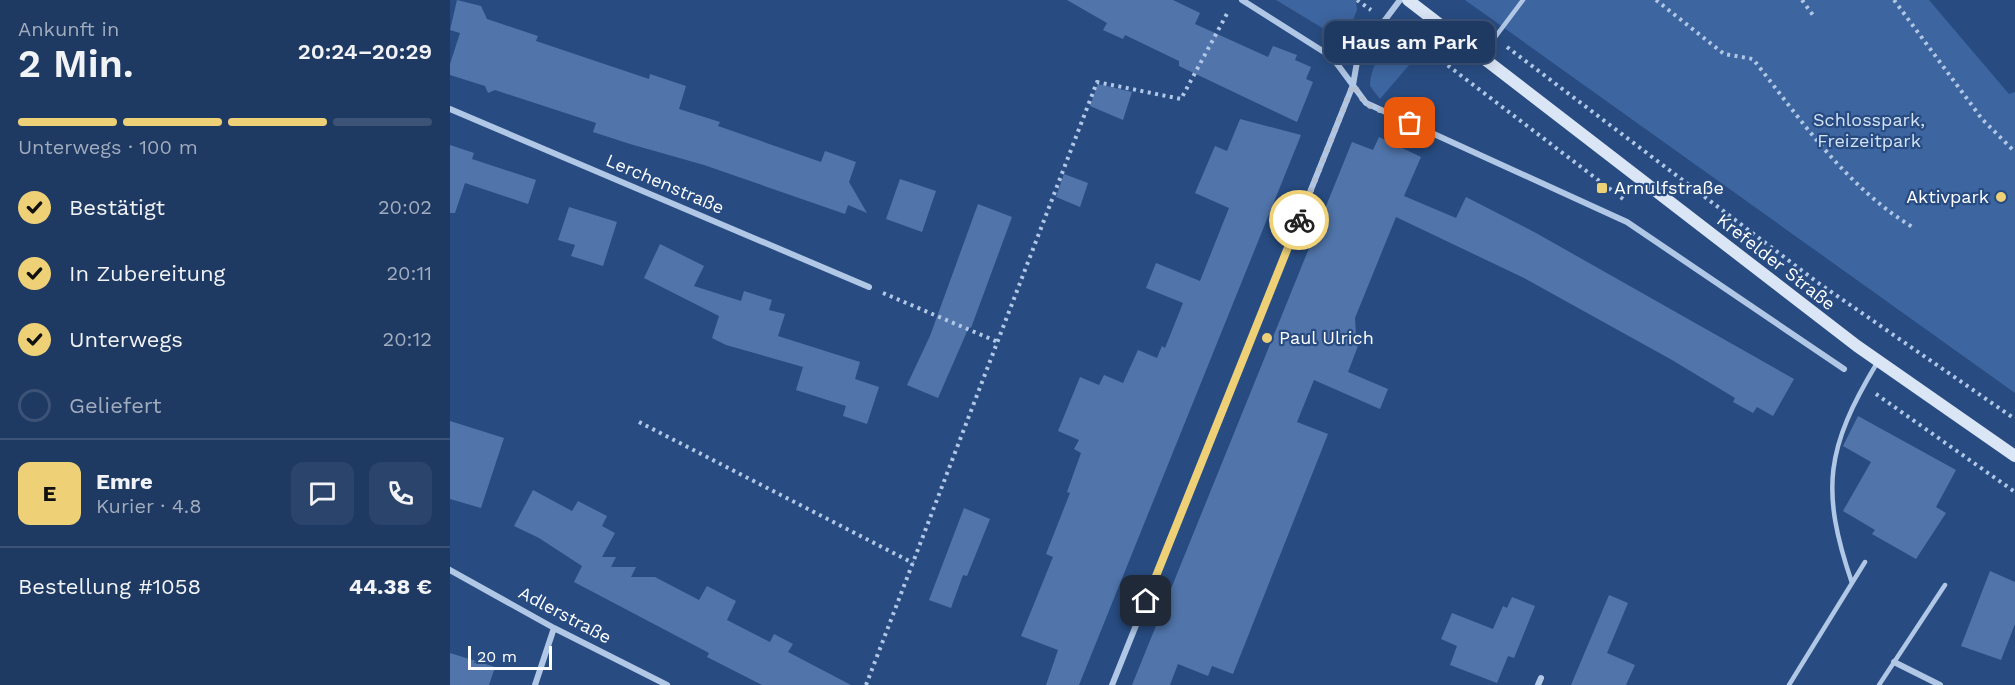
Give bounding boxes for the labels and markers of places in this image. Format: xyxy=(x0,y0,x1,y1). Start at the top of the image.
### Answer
callout: Haus am Park xyxy=(1324,21,1496,63)
pin xyxy=(1384,97,1435,148)
place label: Arnulfstraße xyxy=(1614,177,1724,198)
marker: Arnulfstraße xyxy=(1595,181,1609,195)
place label: Aktivpark xyxy=(1906,186,1989,207)
marker: Aktivpark xyxy=(1994,190,2008,204)
place label: Paul Ulrich xyxy=(1279,327,1374,348)
marker: Paul Ulrich xyxy=(1260,331,1274,345)
pin xyxy=(1120,575,1171,626)

